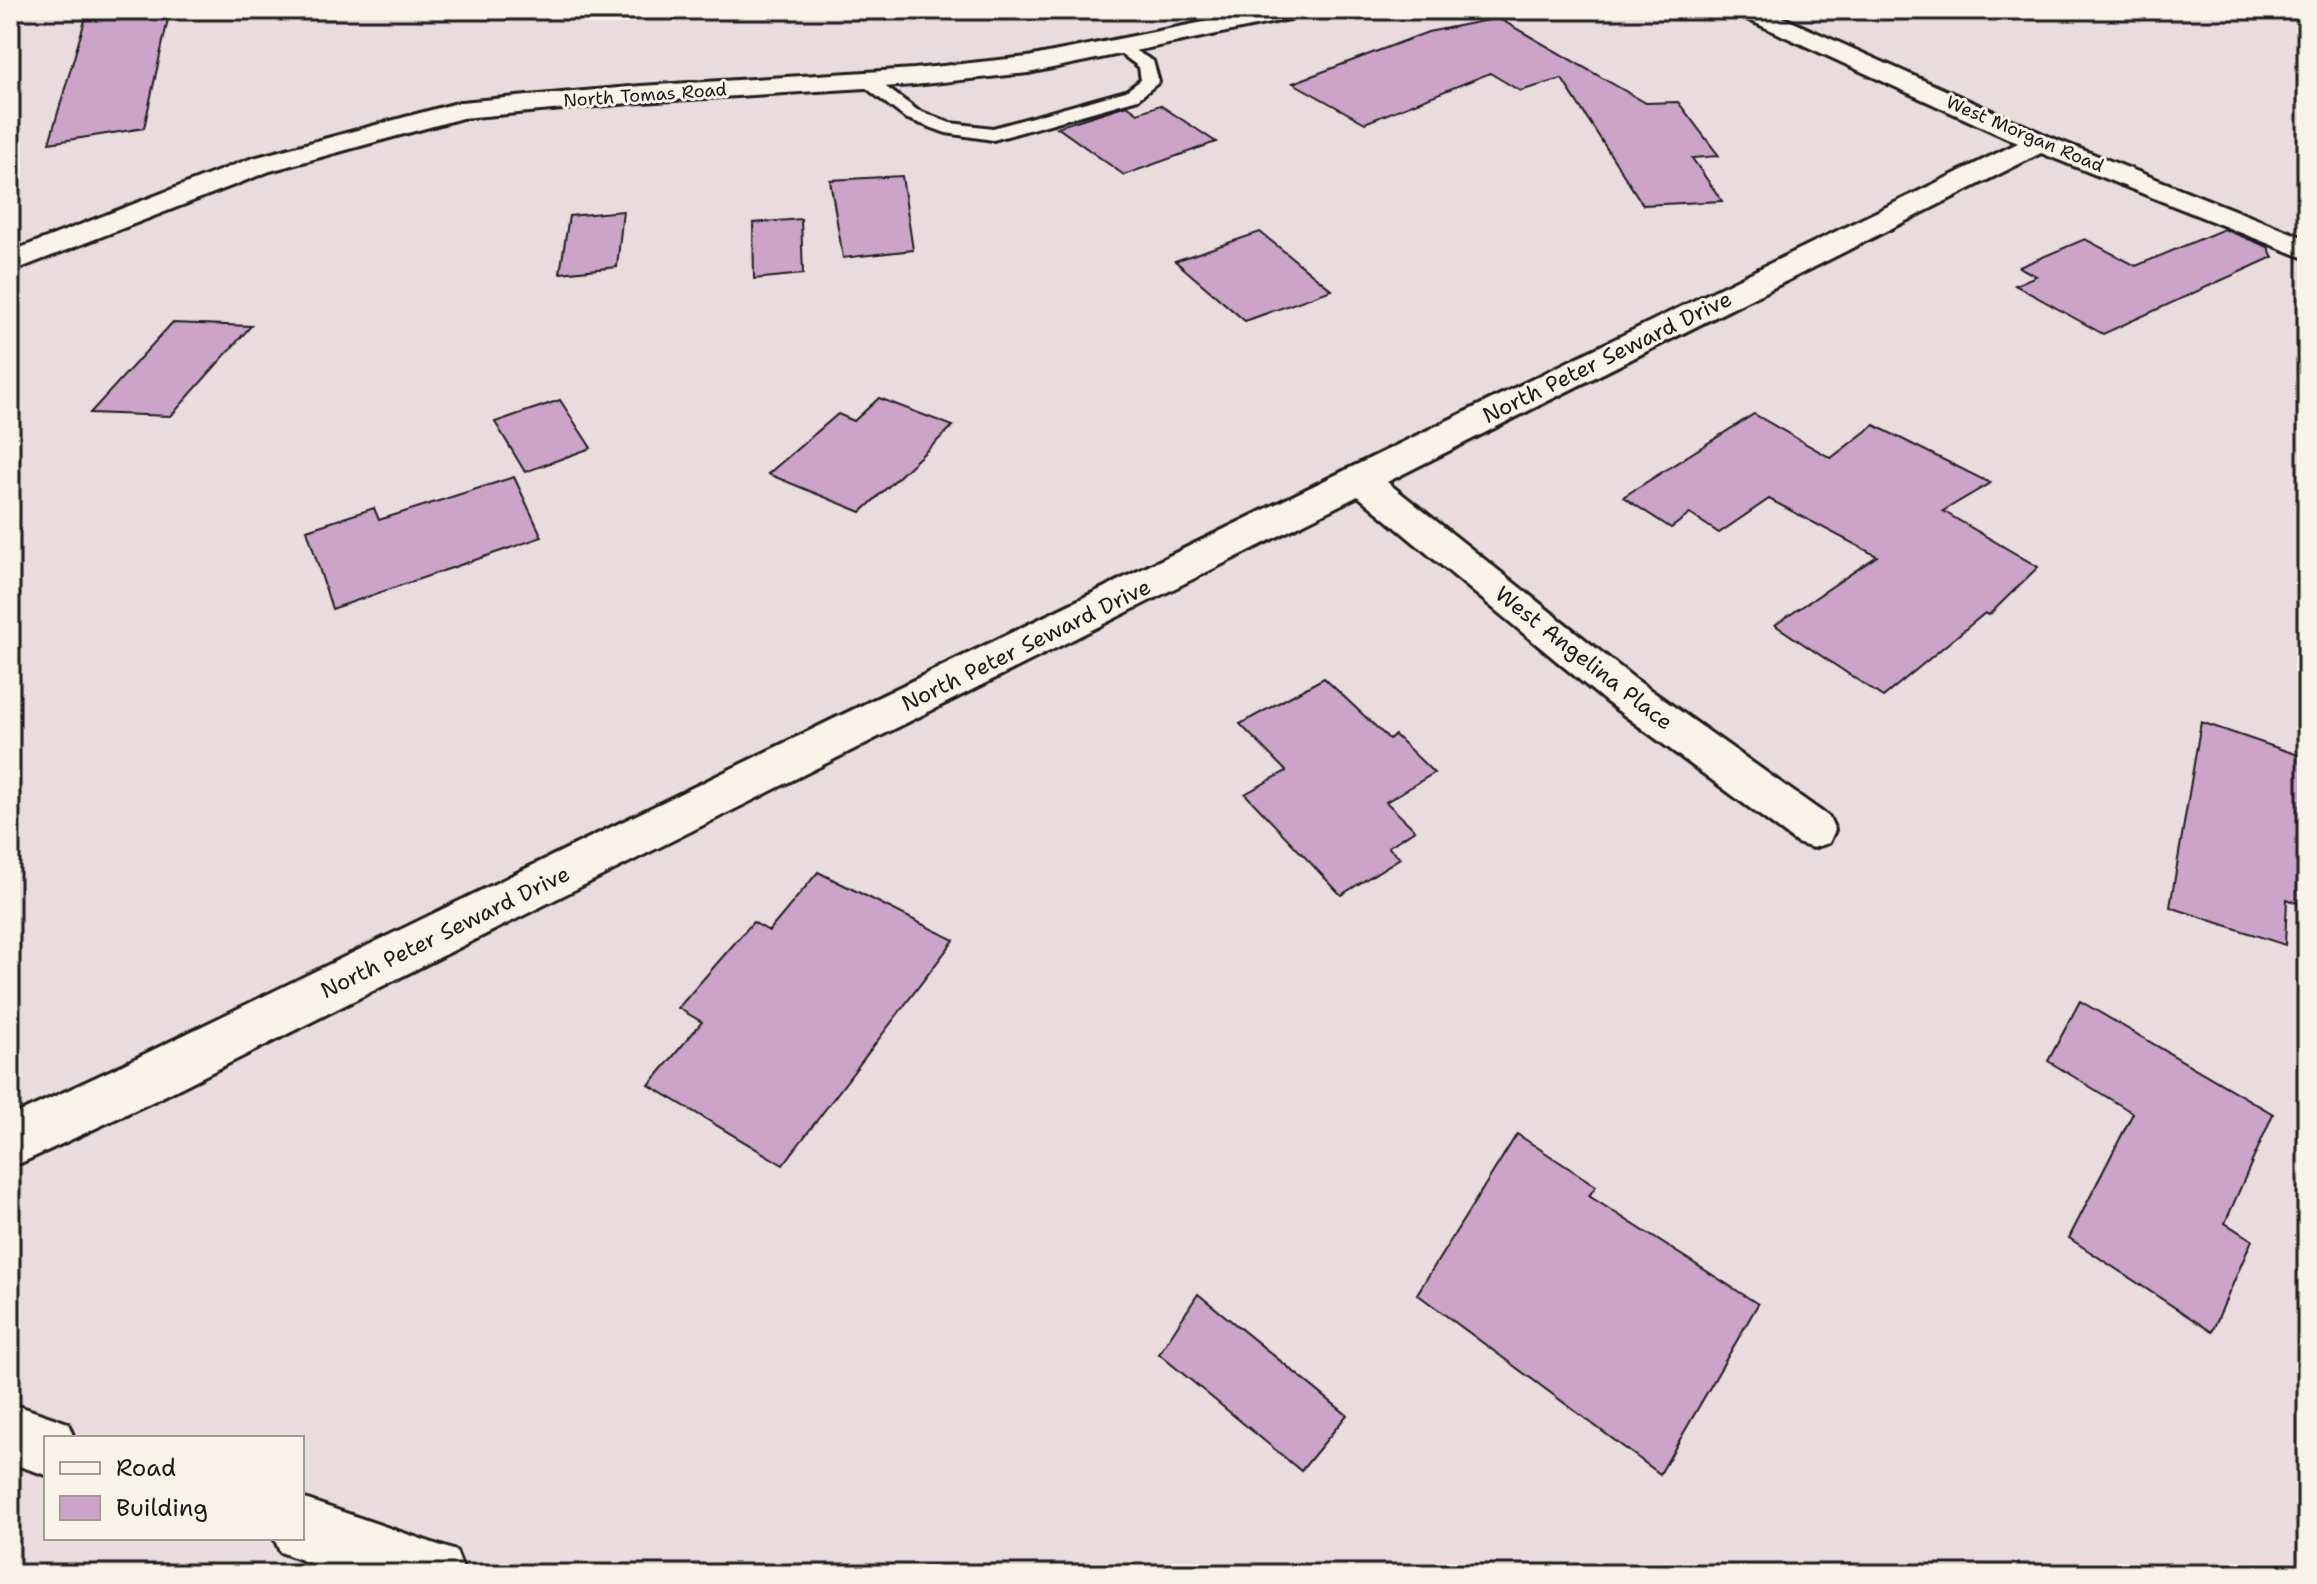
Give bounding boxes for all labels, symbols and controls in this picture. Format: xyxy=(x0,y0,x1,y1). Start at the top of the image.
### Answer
street label: North Tomas Road xyxy=(562,77,728,113)
street label: West Morgan Road xyxy=(1942,90,2108,178)
street label: North Peter Seward Drive xyxy=(1478,284,1736,430)
street label: North Peter Seward Drive xyxy=(897,572,1155,718)
street label: West Angelina Place xyxy=(1489,580,1679,736)
street label: North Peter Seward Drive xyxy=(316,859,574,1005)
legend xyxy=(44,1436,304,1540)
text: Road xyxy=(116,1452,176,1484)
text: Building xyxy=(116,1492,208,1524)

